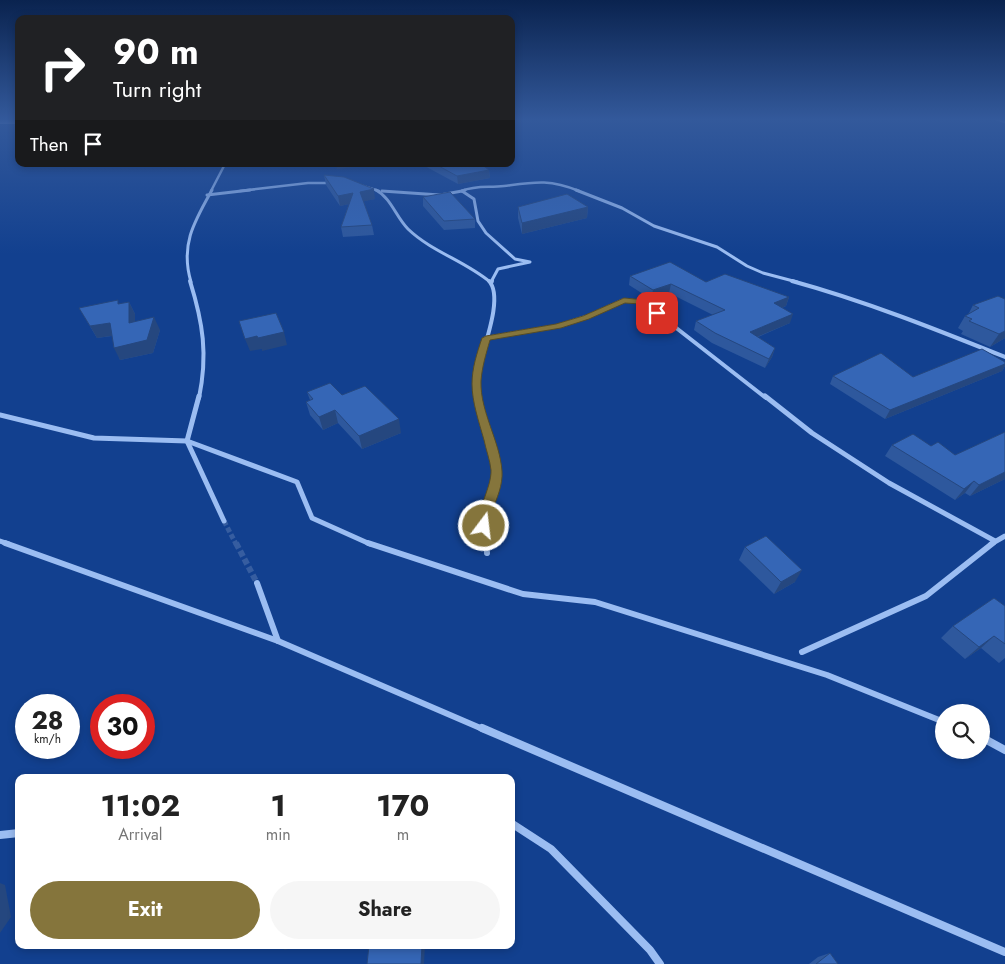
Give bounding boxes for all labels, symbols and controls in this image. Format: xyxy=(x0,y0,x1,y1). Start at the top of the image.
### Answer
text: 90 m xyxy=(113,27,199,77)
icon: right xyxy=(30,35,95,100)
text: Turn right xyxy=(113,73,201,105)
icon: arrive xyxy=(79,130,107,158)
text: Then xyxy=(30,131,69,158)
pin xyxy=(636,292,678,334)
icon: arrive xyxy=(643,299,671,327)
position arrow xyxy=(457,499,509,551)
speed limit sign: 30 xyxy=(90,694,155,759)
text: 28 xyxy=(31,702,64,738)
map controls xyxy=(935,704,990,759)
button: search xyxy=(935,704,990,759)
text: km/h xyxy=(34,730,61,748)
text: 11:02 xyxy=(100,784,180,827)
text: 1 xyxy=(271,784,286,827)
text: 170 xyxy=(376,784,429,827)
text: Arrival xyxy=(118,823,162,846)
text: min xyxy=(266,823,291,846)
text: m xyxy=(397,823,409,846)
button: Exit xyxy=(30,881,260,939)
button: Share xyxy=(270,881,500,939)

